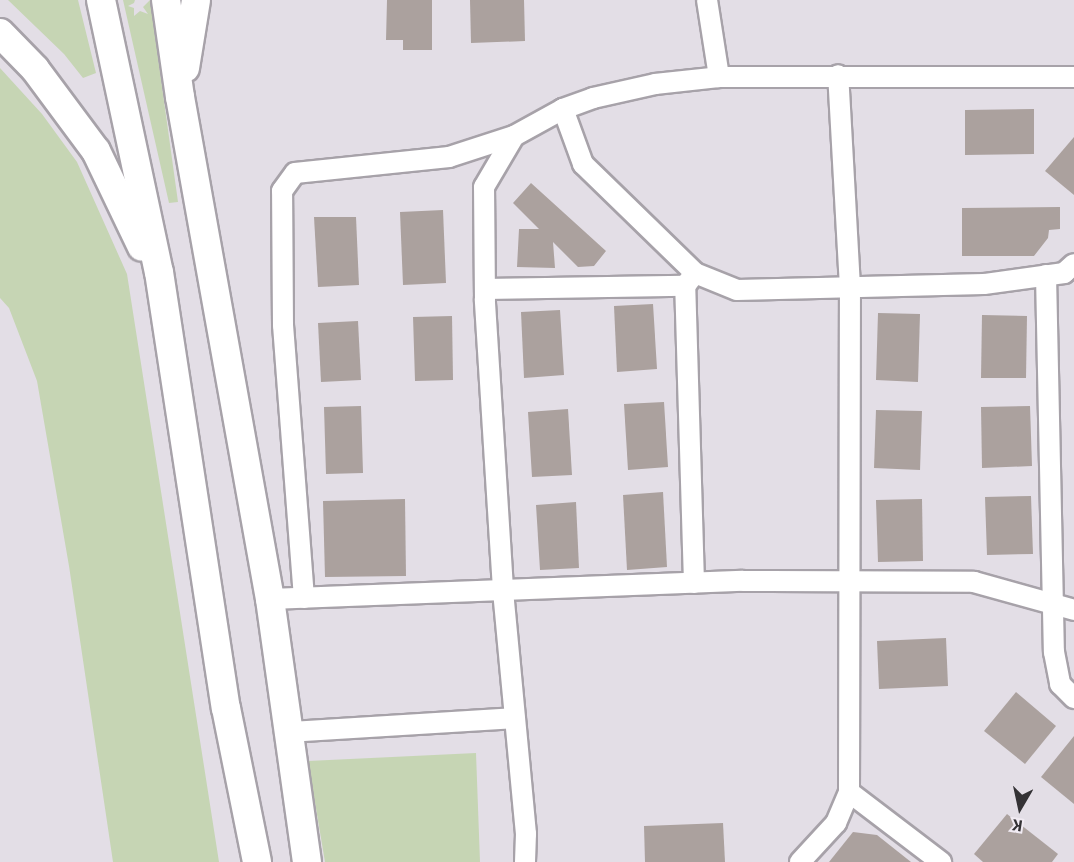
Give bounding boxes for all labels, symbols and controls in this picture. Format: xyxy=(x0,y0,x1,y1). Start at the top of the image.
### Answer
north arrow xyxy=(990,778,1050,838)
text: K xyxy=(1011,816,1024,836)

